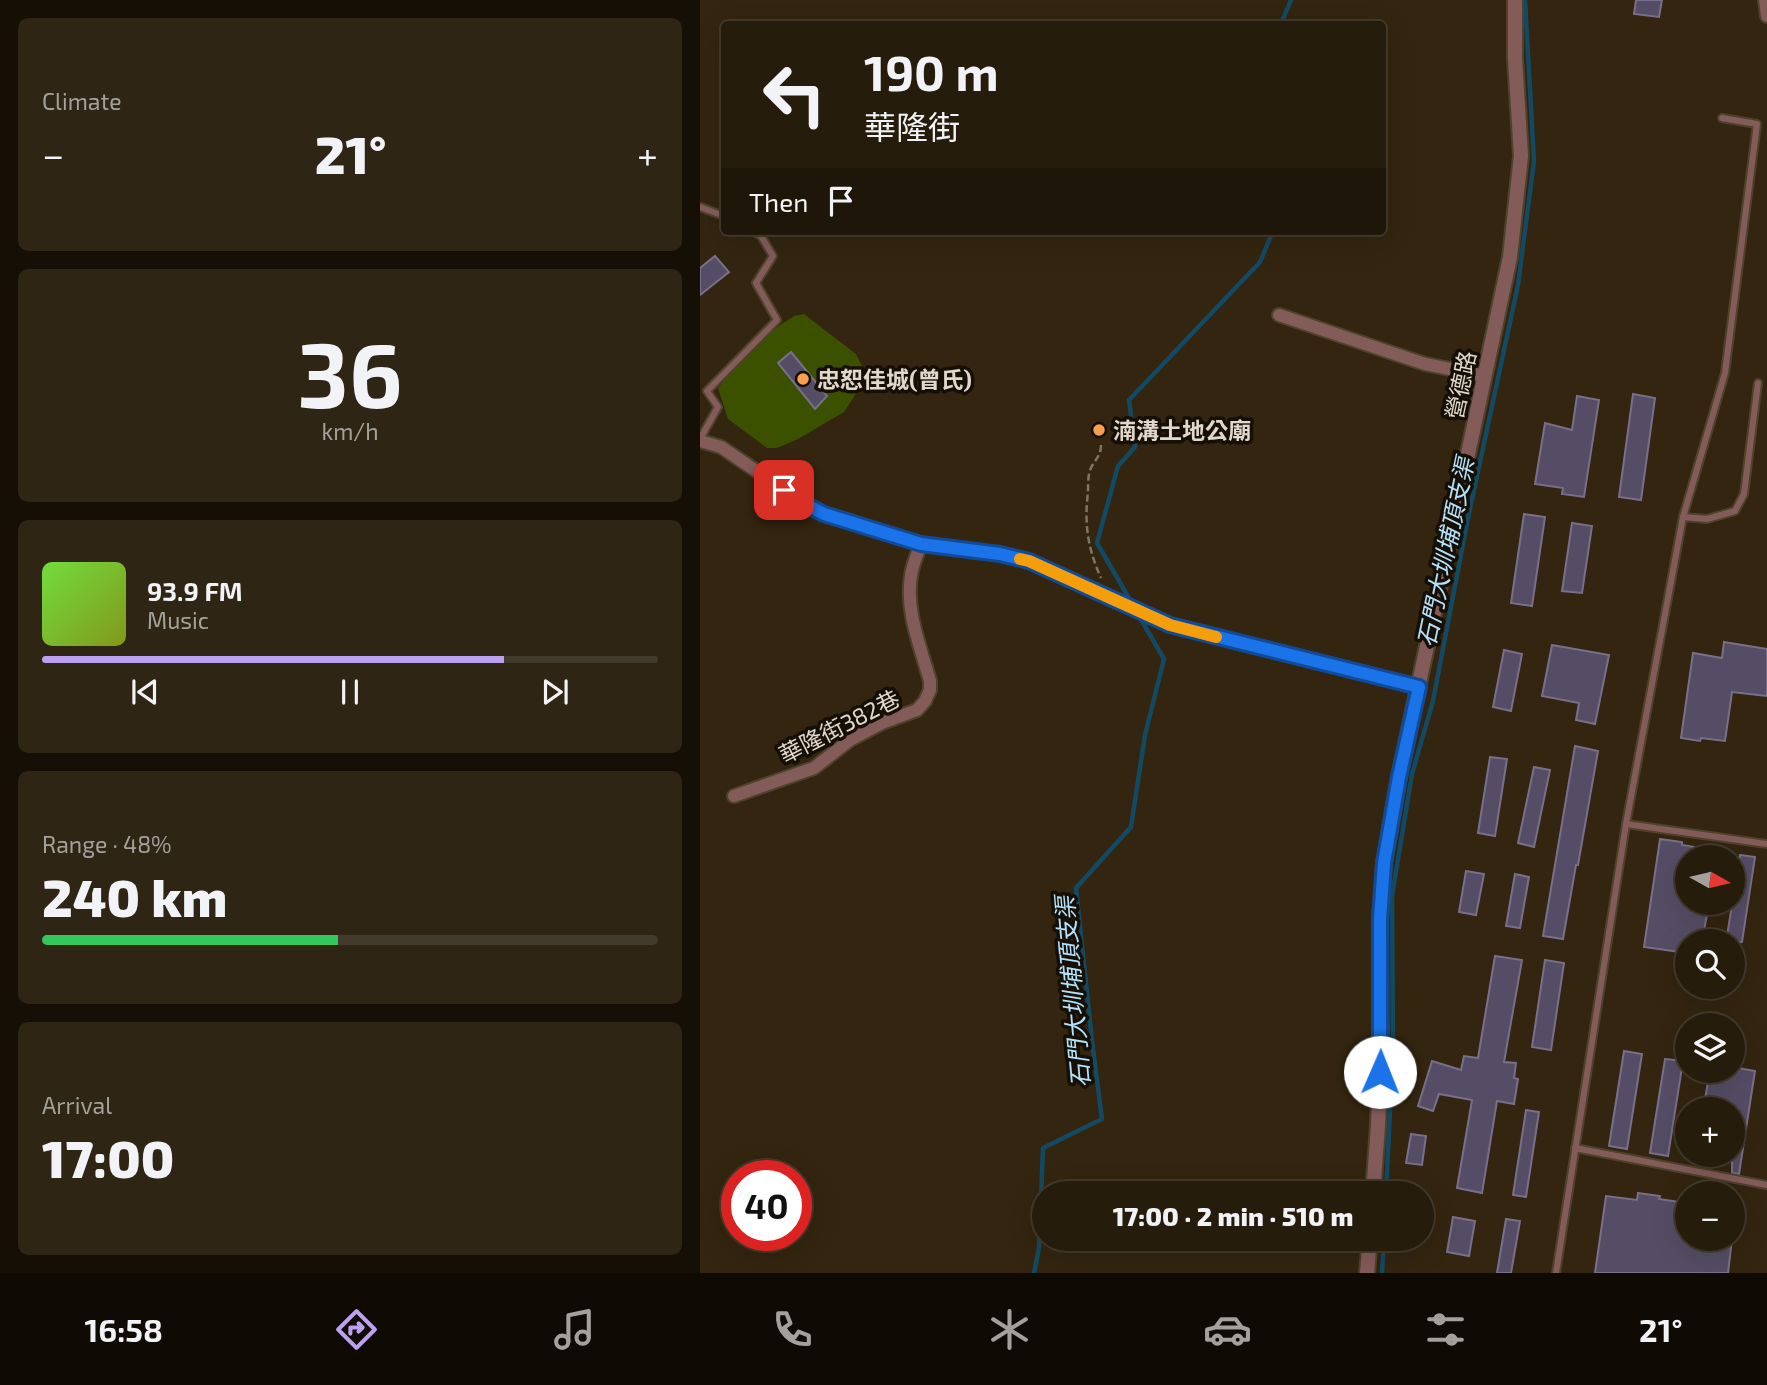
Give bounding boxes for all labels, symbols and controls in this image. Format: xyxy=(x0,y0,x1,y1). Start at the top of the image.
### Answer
text: 190 m xyxy=(864,42,999,101)
icon: left xyxy=(749,49,840,140)
text: Climate xyxy=(42,87,122,115)
text: 華隆街 xyxy=(864,107,960,145)
text: 21° xyxy=(315,122,386,184)
text: − xyxy=(42,131,64,177)
text: + xyxy=(637,131,658,177)
icon: arrive xyxy=(822,182,860,220)
text: Then xyxy=(749,186,808,217)
text: 36 xyxy=(297,317,403,426)
street label: 營德路 xyxy=(1439,348,1481,422)
place label: 忠恕佳城(曾氏) xyxy=(817,365,972,393)
marker: 忠恕佳城(曾氏) xyxy=(795,371,811,387)
place label: 湳溝土地公廟 xyxy=(1113,416,1251,444)
text: km/h xyxy=(321,417,379,445)
marker: 湳溝土地公廟 xyxy=(1091,422,1107,438)
water label: 石門大圳埔頂支渠 xyxy=(1411,452,1480,649)
pin xyxy=(754,460,814,520)
icon: arrive xyxy=(765,471,803,509)
text: 93.9 FM xyxy=(147,575,243,606)
text: Music xyxy=(147,606,209,634)
icon: previous xyxy=(126,673,164,711)
icon: pause xyxy=(331,673,369,711)
icon: next xyxy=(536,673,574,711)
street label: 華隆街382巷 xyxy=(774,684,904,768)
text: Range · 48% xyxy=(42,830,172,858)
north arrow xyxy=(1675,845,1745,915)
map controls xyxy=(1675,845,1745,1251)
text: 240 km xyxy=(42,865,228,927)
water label: 石門大圳埔頂支渠 xyxy=(1049,892,1095,1089)
button: search xyxy=(1675,929,1745,999)
button: layers xyxy=(1675,1013,1745,1083)
position arrow xyxy=(1343,1035,1417,1109)
text: Arrival xyxy=(42,1091,112,1119)
button: + xyxy=(1675,1097,1745,1167)
text: 17:00 xyxy=(42,1126,174,1188)
speed limit sign: 40 xyxy=(721,1160,812,1251)
button: − xyxy=(1675,1181,1745,1251)
text: 17:00 · 2 min · 510 m xyxy=(1113,1200,1353,1231)
icon: directions xyxy=(332,1305,381,1354)
icon: music xyxy=(550,1305,599,1354)
icon: phone xyxy=(768,1305,817,1354)
icon: climate xyxy=(985,1305,1034,1354)
icon: car xyxy=(1203,1305,1252,1354)
icon: filters xyxy=(1421,1305,1470,1354)
text: 16:58 xyxy=(84,1310,163,1348)
text: 21° xyxy=(1639,1310,1683,1348)

